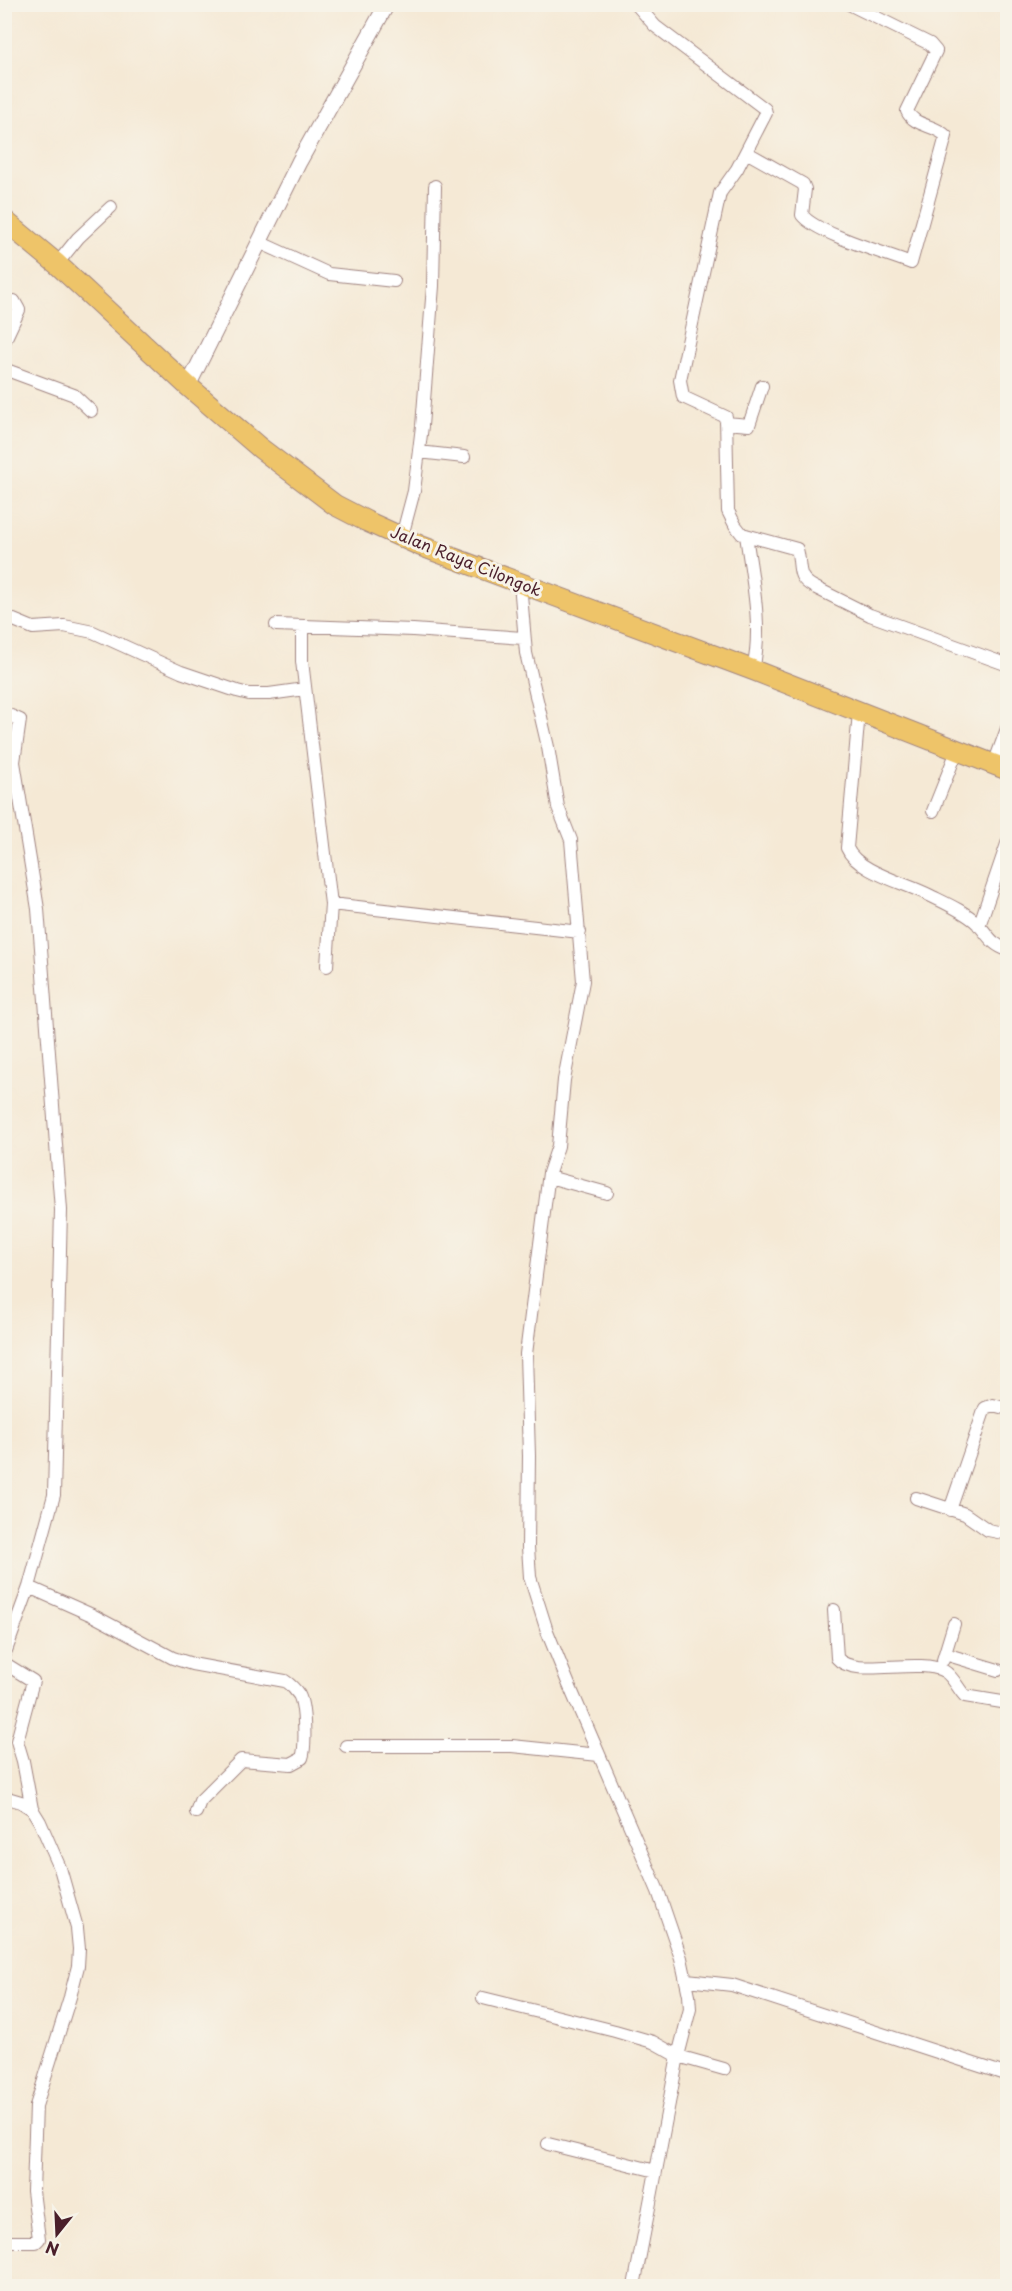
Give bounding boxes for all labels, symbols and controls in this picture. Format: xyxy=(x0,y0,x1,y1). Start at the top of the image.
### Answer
street label: Jalan Raya Cilongok xyxy=(387,519,546,602)
north arrow xyxy=(27,2204,87,2264)
text: N xyxy=(42,2236,62,2263)

